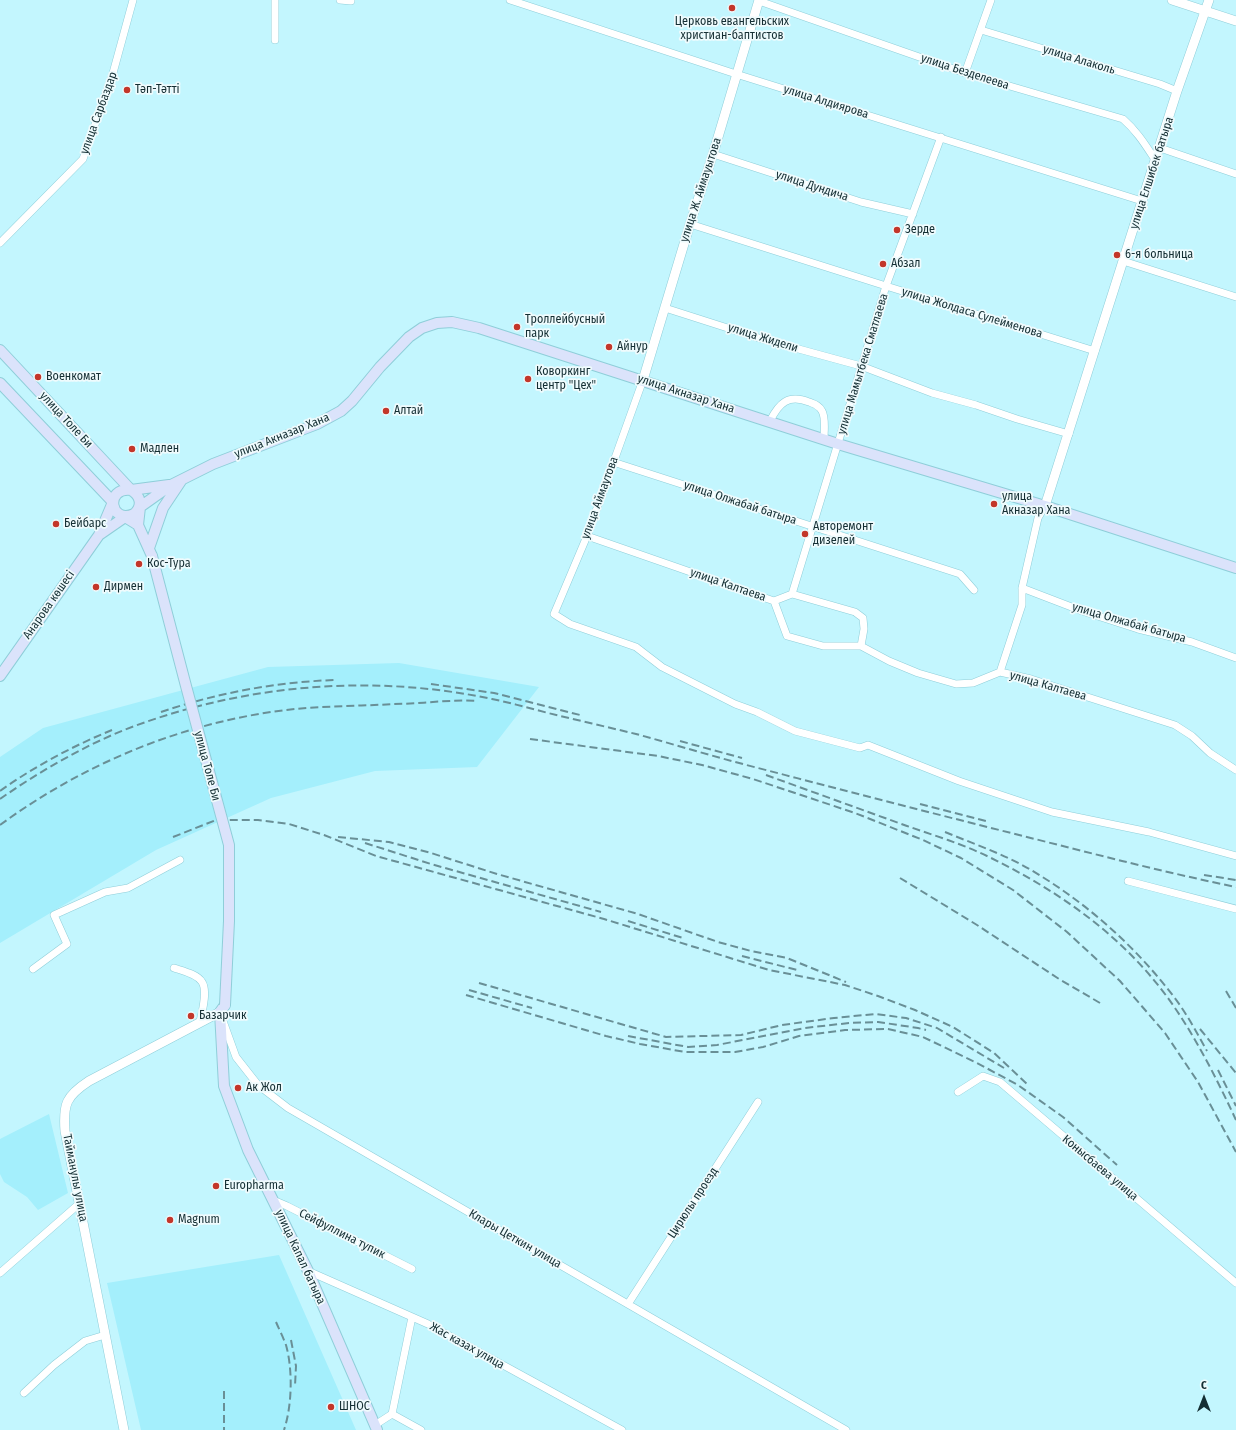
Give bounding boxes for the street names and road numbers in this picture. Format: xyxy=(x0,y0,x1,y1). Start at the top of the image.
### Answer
street label: улица Алаколь xyxy=(1041,42,1117,78)
street label: улица Безделеева xyxy=(919,51,1011,93)
street label: улица Сарбаздар xyxy=(77,70,121,156)
street label: улица Алдиярова xyxy=(782,82,870,122)
street label: улица Елшибек батыра xyxy=(1127,115,1177,231)
street label: улица Ж. Аймауытова xyxy=(677,136,725,244)
street label: улица Дундича xyxy=(774,167,850,205)
street label: улица Жолдаса Сулейменова xyxy=(900,285,1044,341)
street label: улица Мамытбека Сматлаева xyxy=(835,292,891,436)
street label: улица Жидели xyxy=(726,320,800,356)
street label: улица Акназар Хана xyxy=(636,371,736,417)
street label: улица Толе Би xyxy=(36,389,96,451)
street label: улица Акназар Хана xyxy=(232,410,332,462)
street label: улица Аймаутова xyxy=(578,455,622,541)
street label: улица Олжабай батыра xyxy=(682,478,798,528)
street label: улица Калтаева xyxy=(688,565,768,605)
street label: Анарова көшесі xyxy=(20,568,78,642)
street label: улица Олжабай батыра xyxy=(1070,600,1188,646)
street label: улица Калтаева xyxy=(1008,668,1088,704)
street label: улица Толе Би xyxy=(191,730,223,802)
street label: Конысбаева улица xyxy=(1059,1132,1141,1204)
street label: Тайманулы улица xyxy=(59,1133,91,1223)
street label: Цирюлы проезд xyxy=(665,1165,721,1241)
street label: Сейфуллина тупик xyxy=(297,1206,387,1262)
street label: улица Капал батыра xyxy=(272,1207,328,1307)
street label: Клары Цеткин улица xyxy=(466,1207,564,1271)
street label: Жас казах улица xyxy=(427,1320,507,1372)

